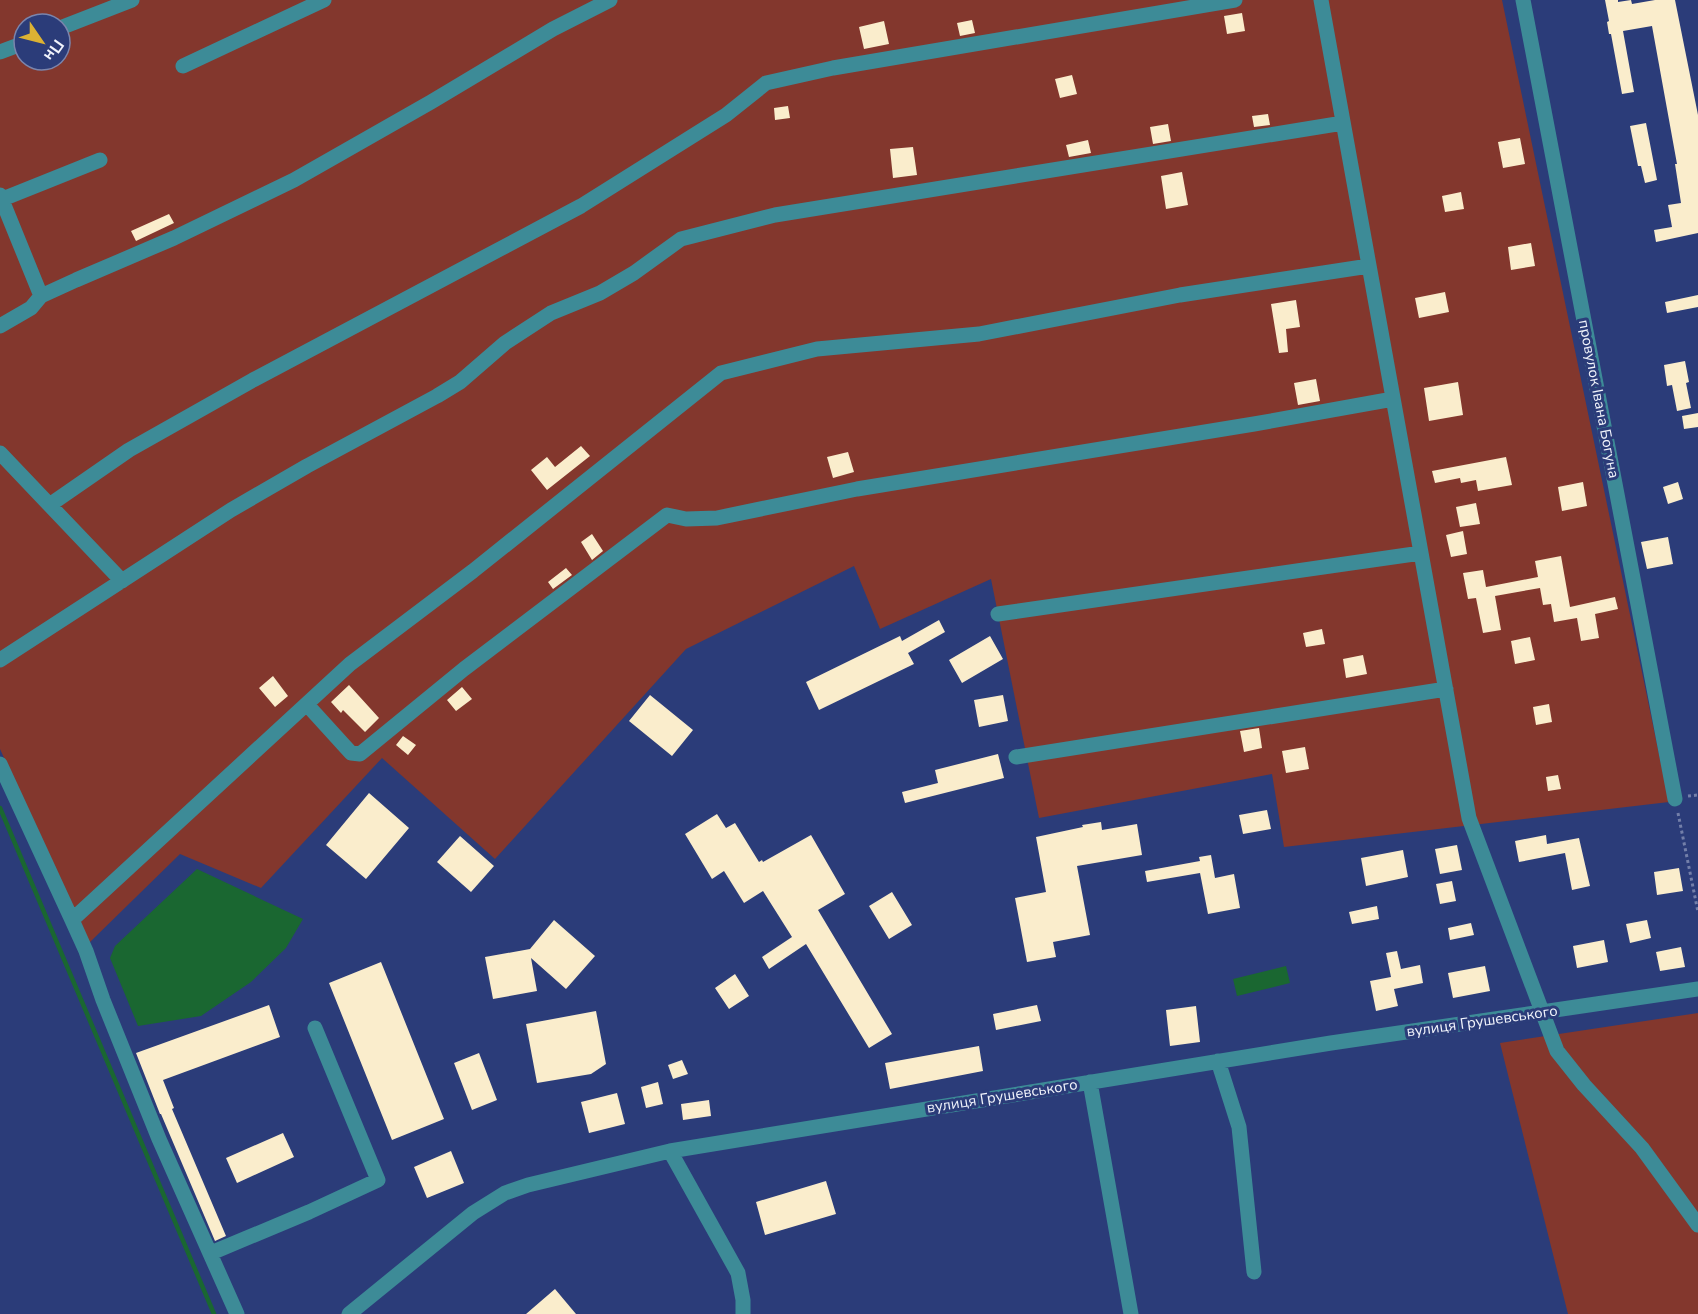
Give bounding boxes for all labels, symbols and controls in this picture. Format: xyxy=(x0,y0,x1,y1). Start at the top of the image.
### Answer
north arrow xyxy=(12,12,72,72)
text: Пн xyxy=(38,35,69,65)
street label: провулок Івана Богуна xyxy=(1574,318,1624,480)
street label: вулиця Грушевського xyxy=(1405,1000,1559,1042)
street label: вулиця Грушевського xyxy=(925,1074,1079,1118)

